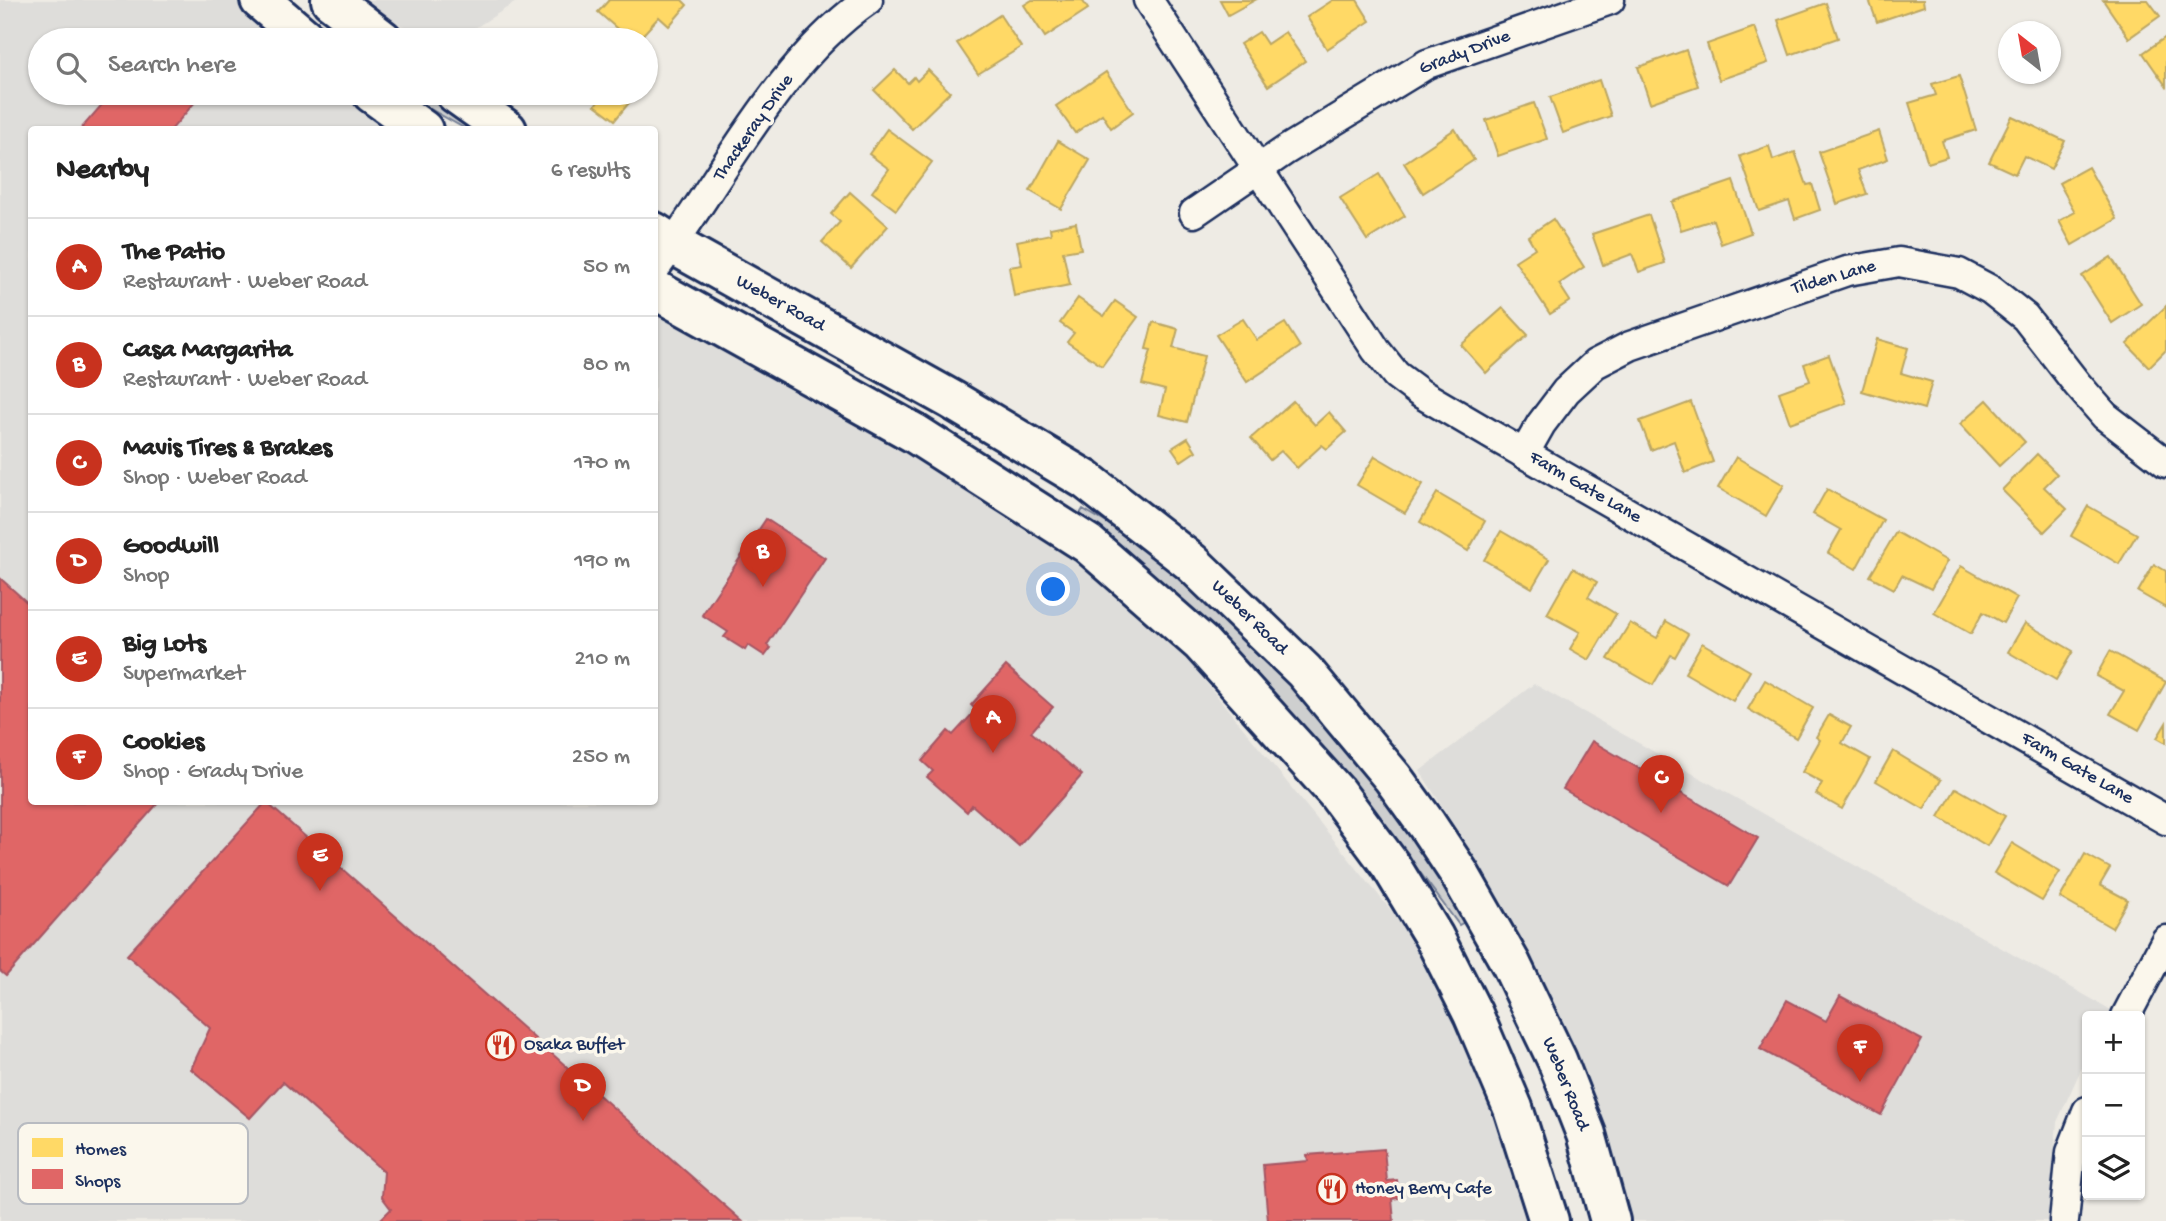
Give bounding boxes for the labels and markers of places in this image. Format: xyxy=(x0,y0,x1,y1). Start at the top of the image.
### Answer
pin: B xyxy=(740,529,786,587)
pin: A xyxy=(970,695,1016,753)
pin: C xyxy=(1638,755,1684,813)
pin: E xyxy=(297,833,343,891)
pin: F xyxy=(1837,1024,1883,1082)
restaurant icon: Osaka Buffet xyxy=(484,1028,518,1062)
place label: Osaka Buffet xyxy=(524,1034,627,1057)
pin: D xyxy=(560,1063,606,1121)
restaurant icon: Honey Berry Cafe xyxy=(1315,1172,1349,1206)
place label: Honey Berry Cafe xyxy=(1355,1178,1492,1201)

